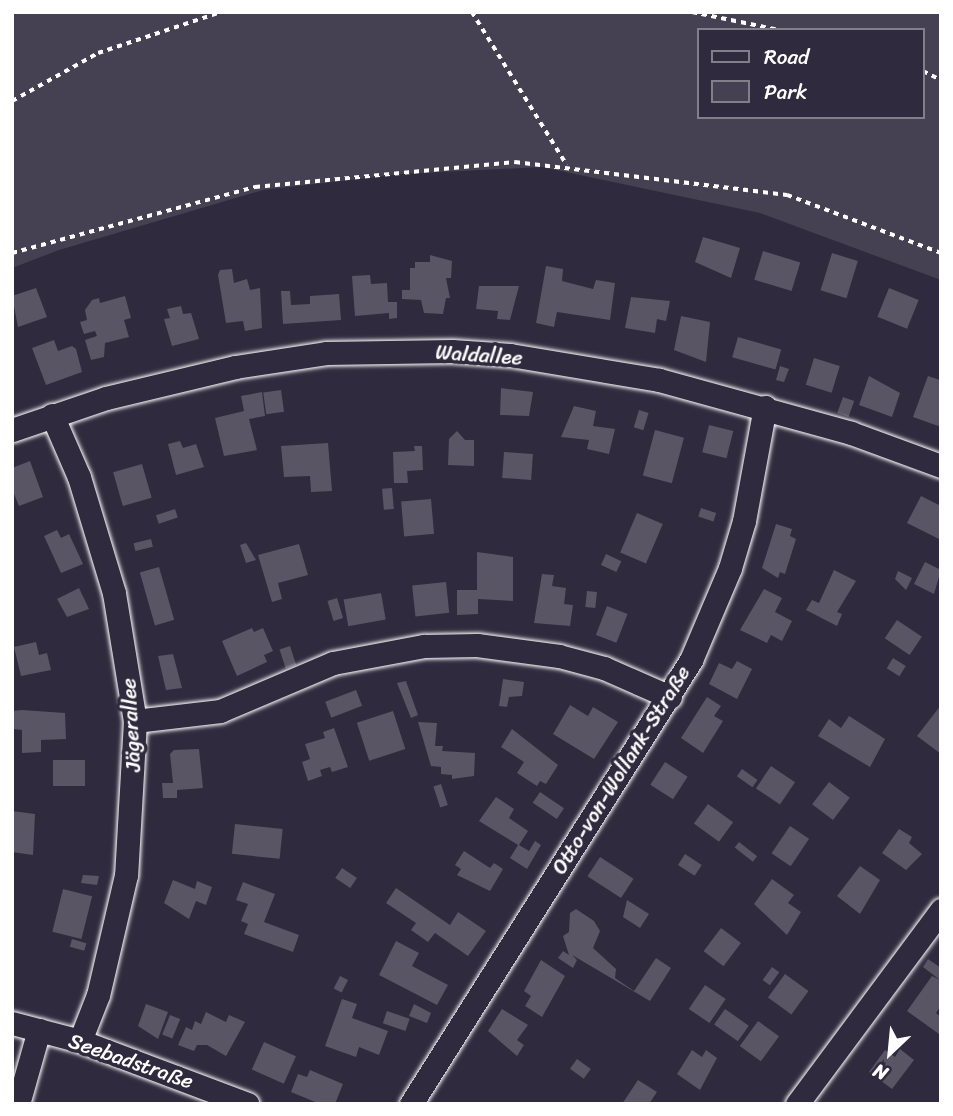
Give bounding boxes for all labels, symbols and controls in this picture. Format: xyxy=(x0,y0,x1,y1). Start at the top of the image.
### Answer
legend xyxy=(698,28,925,119)
text: Road xyxy=(764,38,809,76)
text: Park xyxy=(764,73,807,111)
street label: Waldallee xyxy=(435,339,523,371)
street label: Otto-von-Wollank-Straße xyxy=(546,661,696,879)
street label: Jägerallee xyxy=(116,677,146,773)
north arrow xyxy=(855,1018,925,1088)
street label: Seebadstraße xyxy=(65,1028,197,1094)
text: N xyxy=(867,1055,894,1090)

